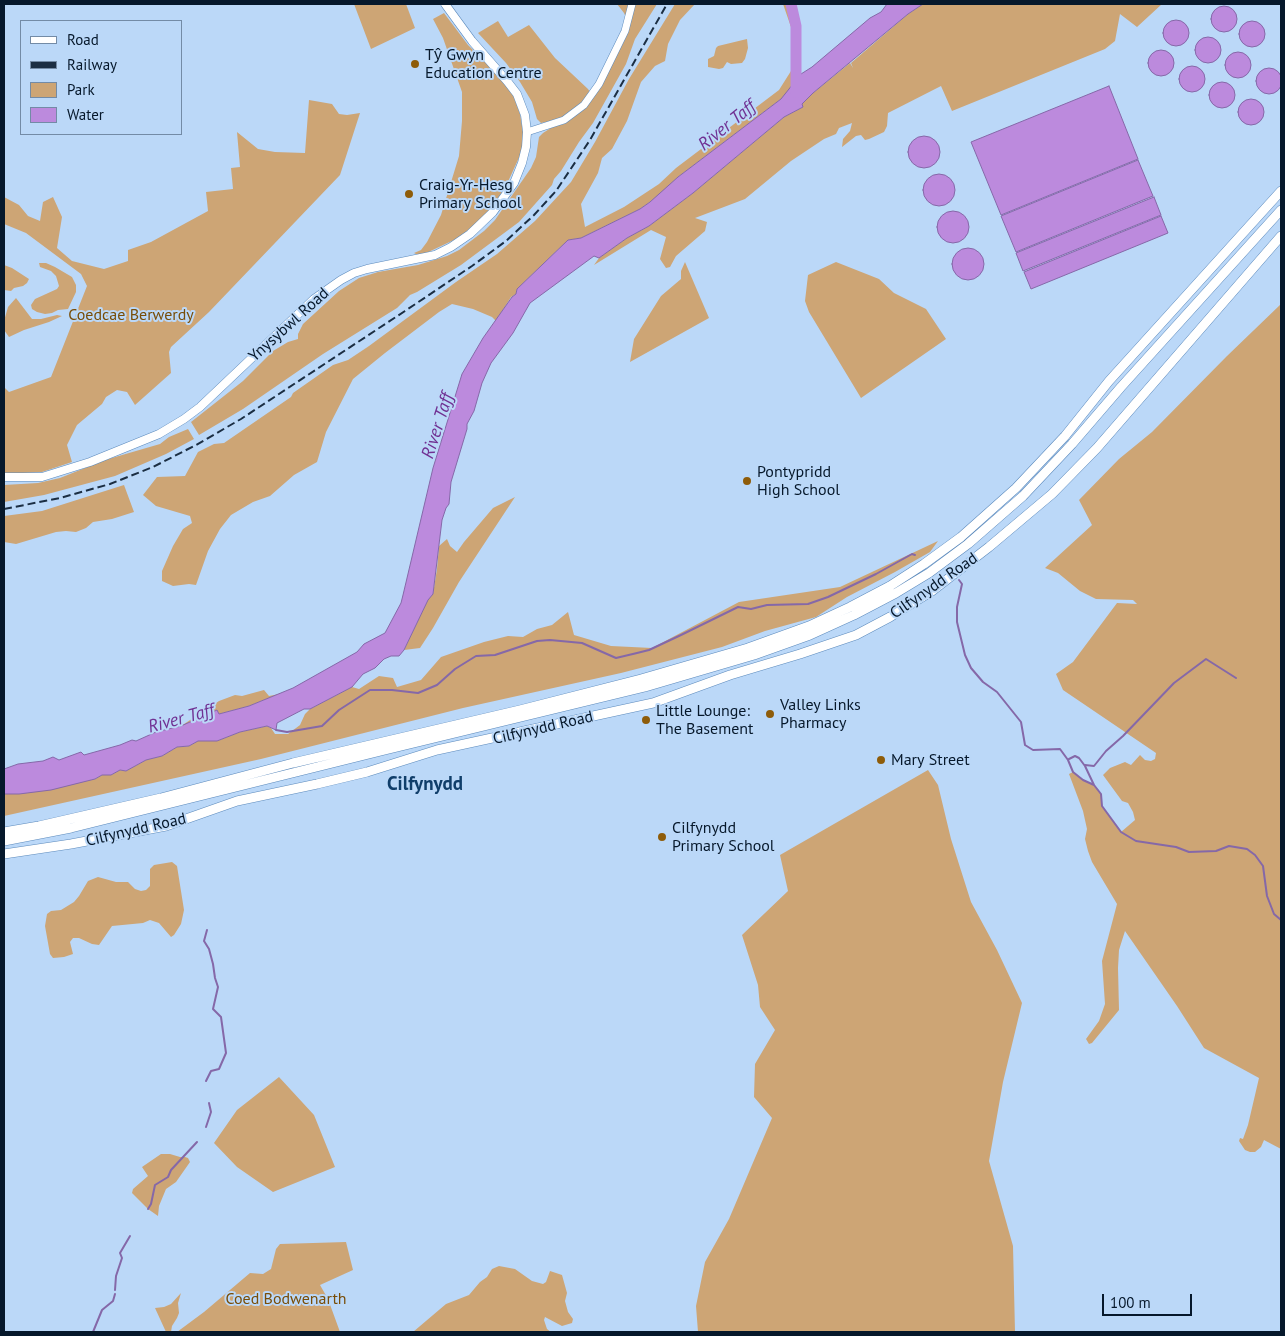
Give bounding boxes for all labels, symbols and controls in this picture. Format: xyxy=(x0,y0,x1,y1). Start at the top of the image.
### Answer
legend xyxy=(20,20,182,135)
text: Road xyxy=(67,30,99,49)
place label: Tŷ Gwyn Education Centre xyxy=(425,45,542,83)
text: Railway xyxy=(67,55,117,74)
marker: Tŷ Gwyn Education Centre xyxy=(409,58,421,70)
text: Park xyxy=(67,80,95,99)
water label: River Taff xyxy=(694,96,760,156)
text: Water xyxy=(67,105,104,124)
place label: Craig-Yr-Hesg Primary School xyxy=(419,175,521,213)
marker: Craig-Yr-Hesg Primary School xyxy=(403,188,415,200)
street label: Ynysybwl Road xyxy=(245,284,333,366)
park label: Coedcae Berwerdy xyxy=(68,305,194,325)
water label: River Taff xyxy=(417,390,459,462)
place label: Pontypridd High School xyxy=(757,462,840,500)
marker: Pontypridd High School xyxy=(741,475,753,487)
street label: Cilfynydd Road xyxy=(887,549,981,623)
place label: Valley Links Pharmacy xyxy=(780,695,861,733)
water label: River Taff xyxy=(146,700,216,738)
place label: Little Lounge: The Basement xyxy=(656,701,753,739)
street label: Cilfynydd Road xyxy=(491,707,595,749)
marker: Valley Links Pharmacy xyxy=(764,708,776,720)
marker: Little Lounge: The Basement xyxy=(640,714,652,726)
place label: Mary Street xyxy=(891,750,970,770)
marker: Mary Street xyxy=(875,754,887,766)
district label: Cilfynydd xyxy=(387,774,463,796)
street label: Cilfynydd Road xyxy=(84,809,188,851)
place label: Cilfynydd Primary School xyxy=(672,818,774,856)
marker: Cilfynydd Primary School xyxy=(656,831,668,843)
scale bar xyxy=(1105,1284,1195,1316)
park label: Coed Bodwenarth xyxy=(225,1289,347,1309)
text: 100 m xyxy=(1110,1293,1151,1312)

